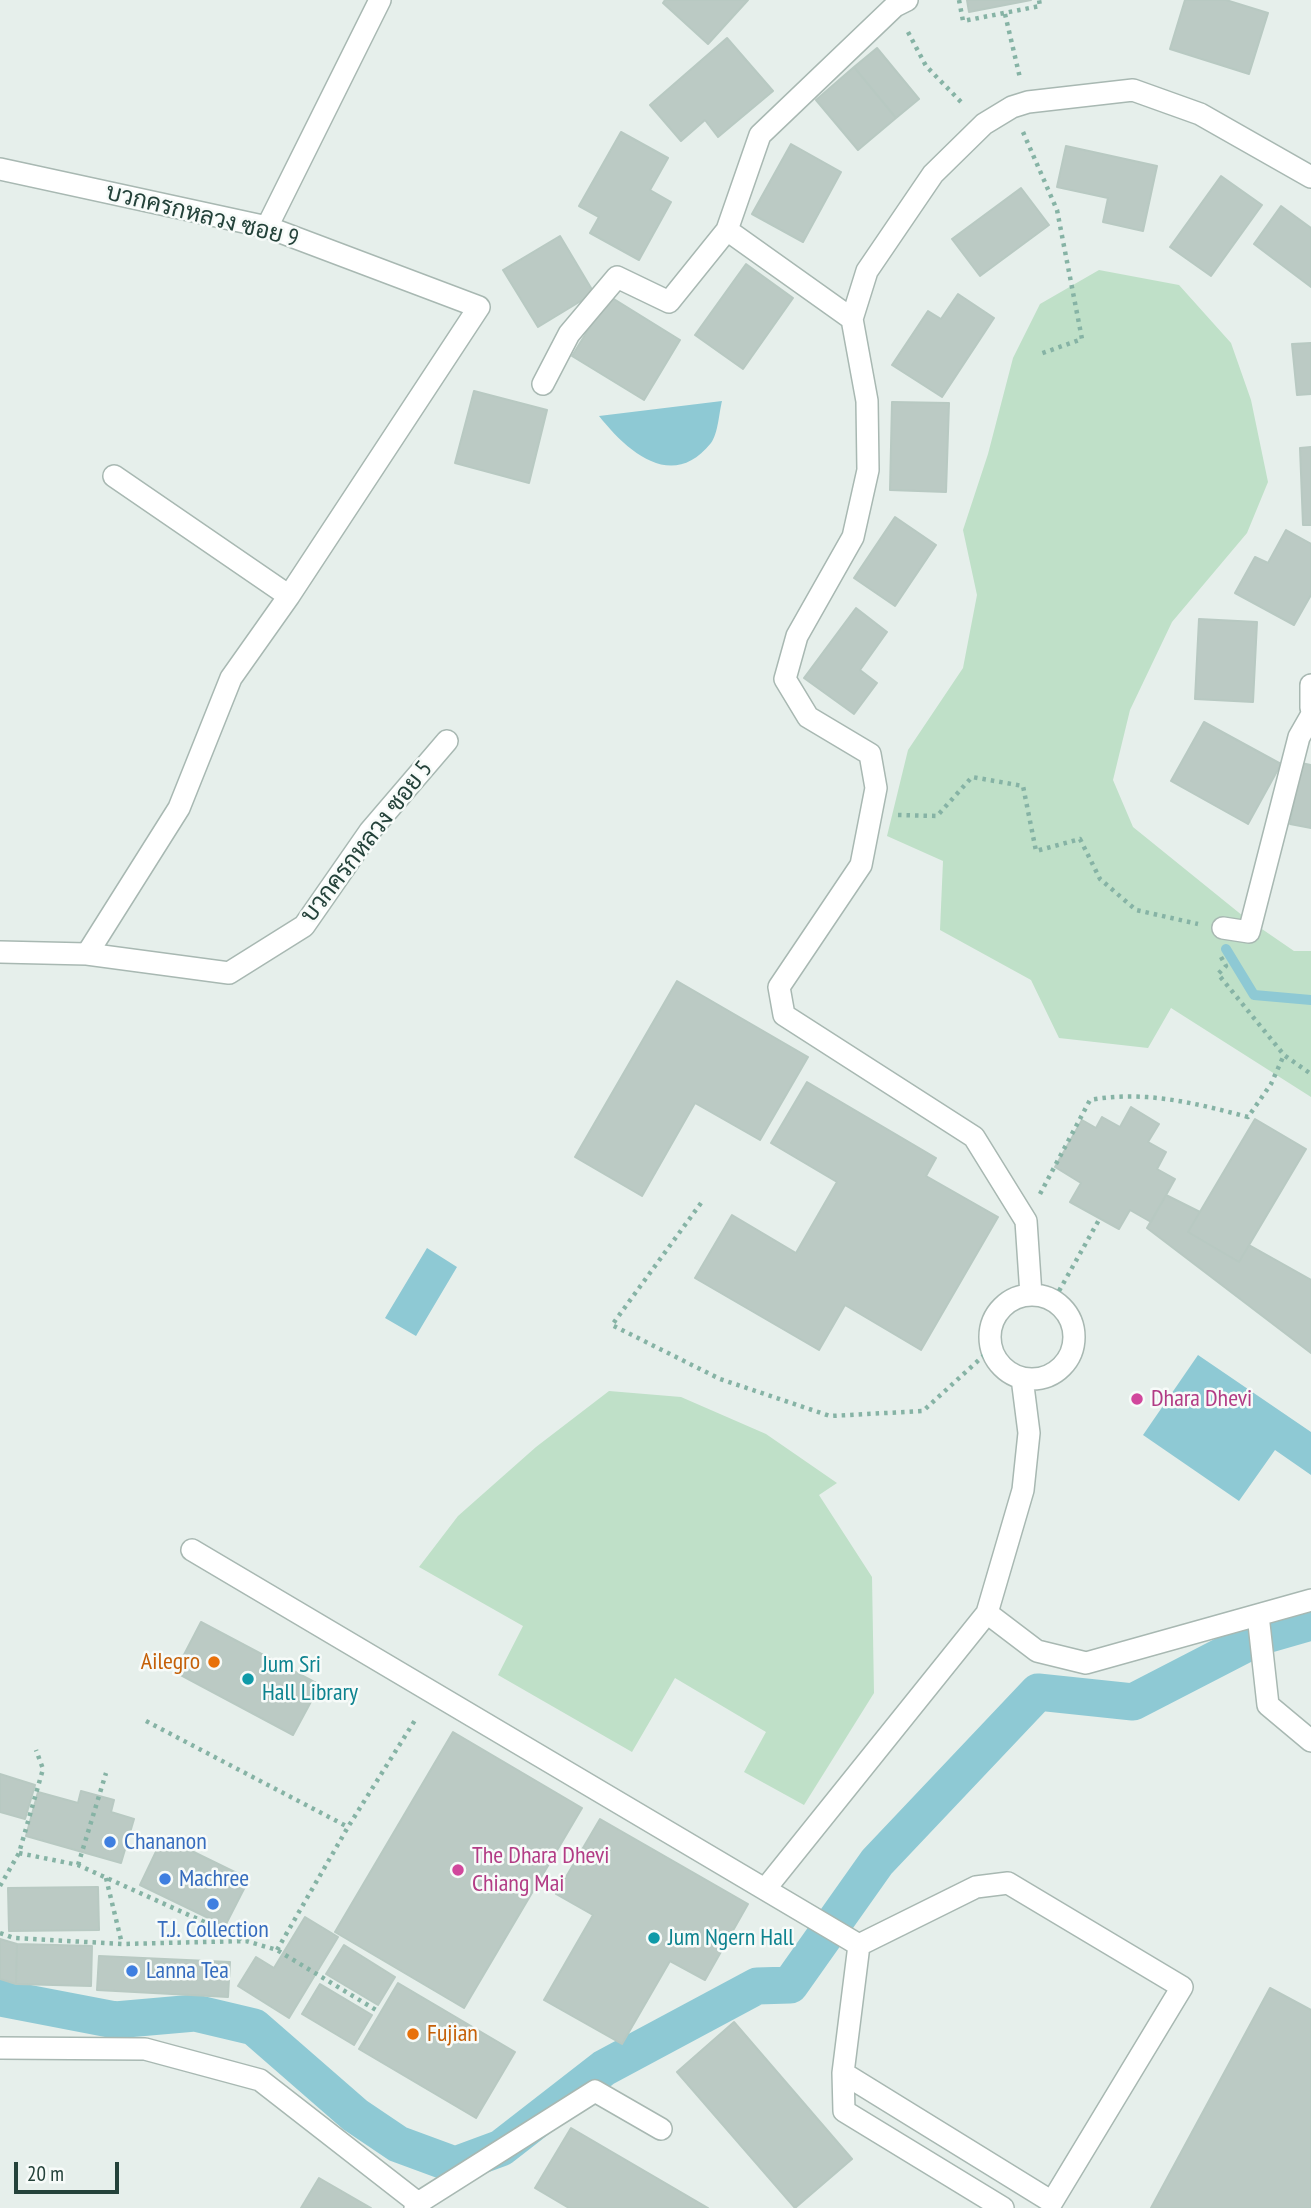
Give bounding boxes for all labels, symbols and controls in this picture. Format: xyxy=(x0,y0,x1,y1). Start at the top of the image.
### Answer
street label: บวกครกหลวง ซอย 9 xyxy=(103,178,301,254)
street label: บวกครกหลวง ซอย 5 xyxy=(295,755,439,929)
place label: Dhara Dhevi xyxy=(1151,1385,1252,1413)
marker: Dhara Dhevi xyxy=(1129,1391,1145,1407)
place label: Ailegro xyxy=(141,1648,200,1676)
place label: Jum Sri Hall Library xyxy=(262,1651,358,1707)
marker: Ailegro xyxy=(206,1654,222,1670)
marker: Jum Sri Hall Library xyxy=(240,1671,256,1687)
place label: Chananon xyxy=(124,1828,207,1856)
marker: Chananon xyxy=(102,1834,118,1850)
place label: The Dhara Dhevi Chiang Mai xyxy=(472,1842,609,1898)
marker: The Dhara Dhevi Chiang Mai xyxy=(450,1862,466,1878)
place label: Machree xyxy=(179,1865,249,1893)
marker: Machree xyxy=(157,1871,173,1887)
marker: T.J. Collection xyxy=(205,1896,221,1912)
place label: T.J. Collection xyxy=(157,1916,269,1944)
place label: Jum Ngern Hall xyxy=(668,1924,794,1952)
marker: Jum Ngern Hall xyxy=(646,1930,662,1946)
place label: Lanna Tea xyxy=(146,1957,229,1985)
marker: Lanna Tea xyxy=(124,1963,140,1979)
place label: Fujian xyxy=(427,2020,478,2048)
marker: Fujian xyxy=(405,2026,421,2042)
scale bar xyxy=(18,2148,122,2192)
text: 20 m xyxy=(27,2160,64,2187)

